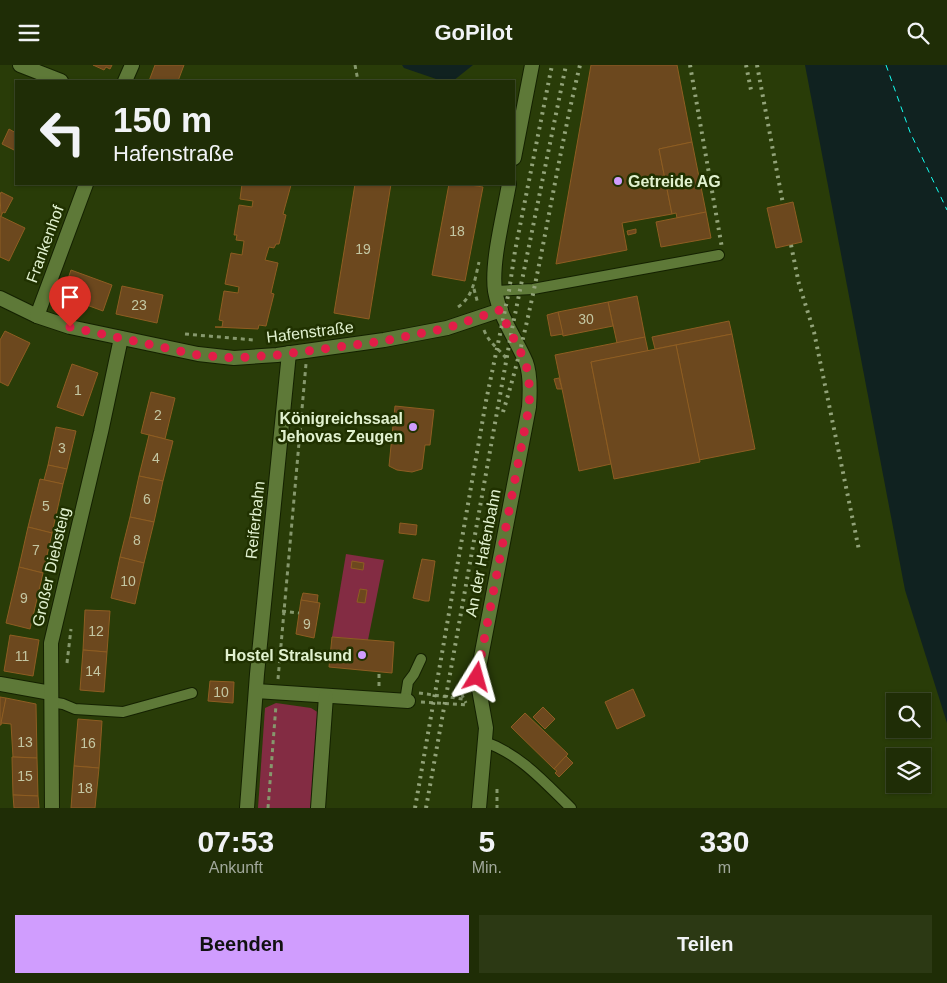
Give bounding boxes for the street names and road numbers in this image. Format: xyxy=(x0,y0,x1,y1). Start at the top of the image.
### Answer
street label: Frankenhof xyxy=(23,203,67,285)
street label: Hafenstraße xyxy=(265,318,355,346)
street label: Reiferbahn xyxy=(242,480,268,560)
street label: An der Hafenbahn xyxy=(462,488,504,618)
street label: Großer Diebsteig xyxy=(29,506,73,628)

